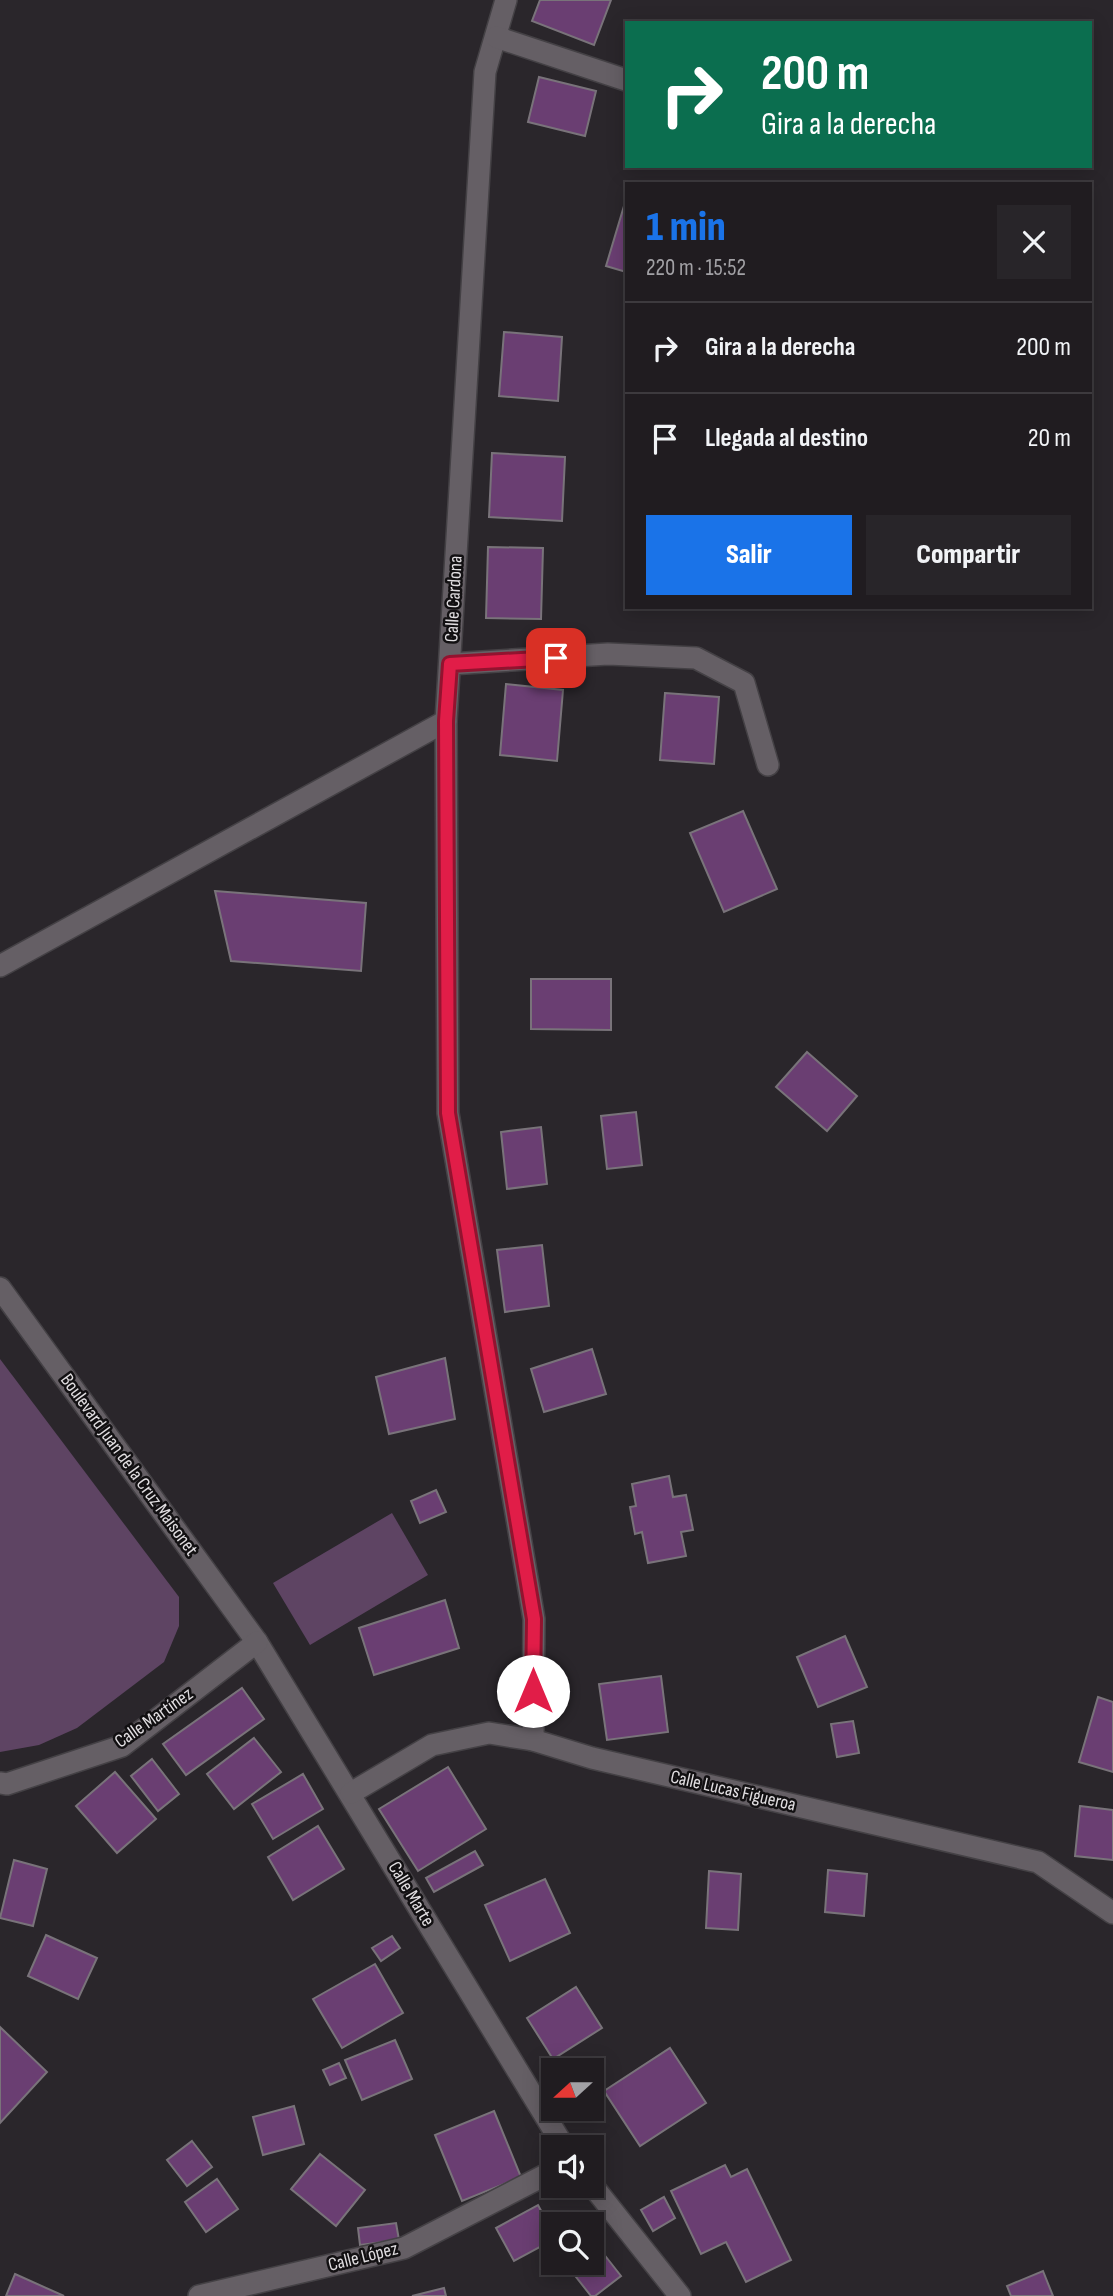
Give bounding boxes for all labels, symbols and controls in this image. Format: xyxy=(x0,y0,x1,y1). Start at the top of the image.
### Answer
text: 200 m xyxy=(761,45,869,104)
icon: right xyxy=(646,49,737,140)
text: Gira a la derecha xyxy=(761,105,936,144)
text: 1 min xyxy=(646,202,726,253)
button: close xyxy=(997,205,1071,279)
text: 220 m · 15:52 xyxy=(646,254,746,282)
icon: right xyxy=(646,329,684,367)
text: Gira a la derecha xyxy=(705,332,855,363)
text: 200 m xyxy=(1016,332,1071,363)
icon: arrive xyxy=(646,420,684,458)
text: Llegada al destino xyxy=(705,423,868,454)
text: 20 m xyxy=(1028,423,1071,454)
button: Salir xyxy=(646,515,852,595)
button: Compartir xyxy=(866,515,1071,595)
street label: Calle Cardona xyxy=(440,555,468,643)
pin xyxy=(526,628,586,688)
icon: arrive xyxy=(537,639,575,677)
street label: Boulevard Juan de la Cruz Maisonet xyxy=(55,1370,203,1561)
position arrow xyxy=(496,1654,570,1728)
street label: Calle Martínez xyxy=(110,1683,198,1753)
street label: Calle Lucas Figueroa xyxy=(668,1765,798,1817)
street label: Calle Marte xyxy=(383,1857,439,1931)
north arrow xyxy=(541,2058,604,2121)
map controls xyxy=(541,2058,604,2275)
button: sound xyxy=(541,2135,604,2198)
button: search xyxy=(541,2212,604,2275)
street label: Calle López xyxy=(326,2237,400,2277)

